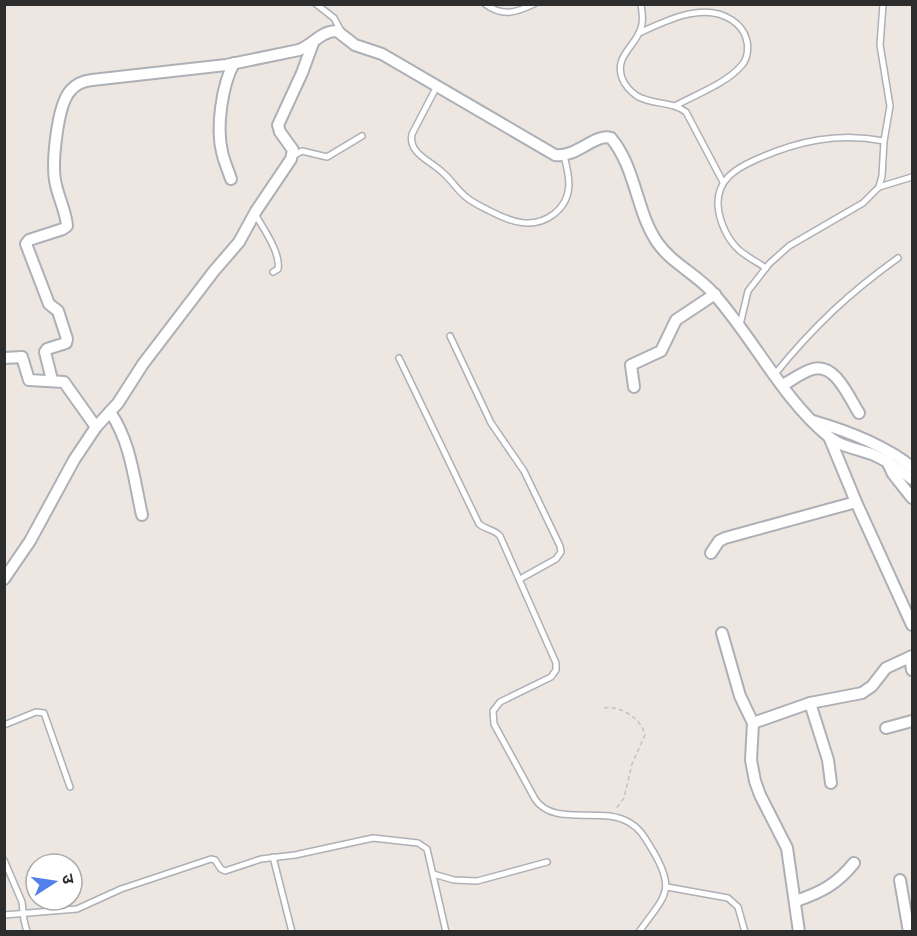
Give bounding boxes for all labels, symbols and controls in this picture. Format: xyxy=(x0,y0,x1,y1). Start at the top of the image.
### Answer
north arrow xyxy=(24,852,84,912)
text: उ xyxy=(56,872,82,887)

